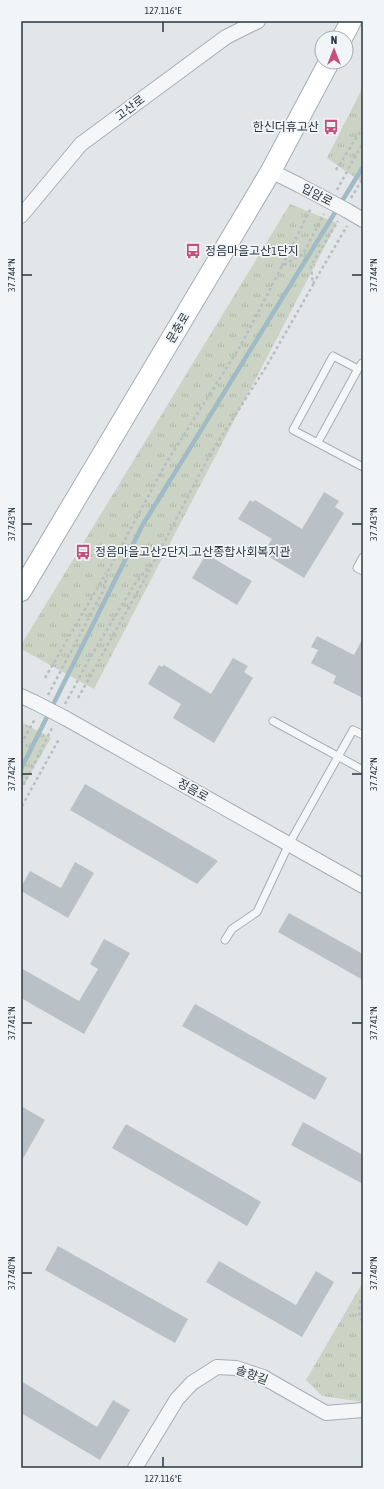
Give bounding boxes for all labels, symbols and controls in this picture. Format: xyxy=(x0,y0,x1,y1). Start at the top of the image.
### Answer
text: 127.116°E xyxy=(145,5,182,16)
north arrow xyxy=(314,30,354,70)
text: N xyxy=(331,34,337,46)
street label: 고산로 xyxy=(113,92,147,124)
bus stop icon: 한신더휴고산 xyxy=(322,118,340,136)
place label: 한신더휴고산 xyxy=(253,120,319,134)
street label: 입암로 xyxy=(299,181,335,209)
bus stop icon: 정음마을고산1단지 xyxy=(184,242,202,260)
place label: 정음마을고산1단지 xyxy=(205,244,299,258)
text: 37.744°N xyxy=(6,258,17,292)
text: 37.744°N xyxy=(368,258,379,292)
street label: 문충로 xyxy=(163,310,193,346)
text: 37.743°N xyxy=(6,507,17,541)
text: 37.743°N xyxy=(368,507,379,541)
bus stop icon: 정음마을고산2단지.고산종합사회복지관 xyxy=(74,543,92,561)
place label: 정음마을고산2단지.고산종합사회복지관 xyxy=(95,545,290,559)
text: 37.742°N xyxy=(6,757,17,791)
text: 37.742°N xyxy=(368,757,379,791)
street label: 정음로 xyxy=(175,776,211,804)
text: 37.741°N xyxy=(6,1006,17,1040)
text: 37.741°N xyxy=(368,1006,379,1040)
text: 37.740°N xyxy=(6,1256,17,1290)
text: 37.740°N xyxy=(368,1256,379,1290)
street label: 솔향길 xyxy=(234,1363,270,1387)
text: 127.116°E xyxy=(145,1473,182,1484)

